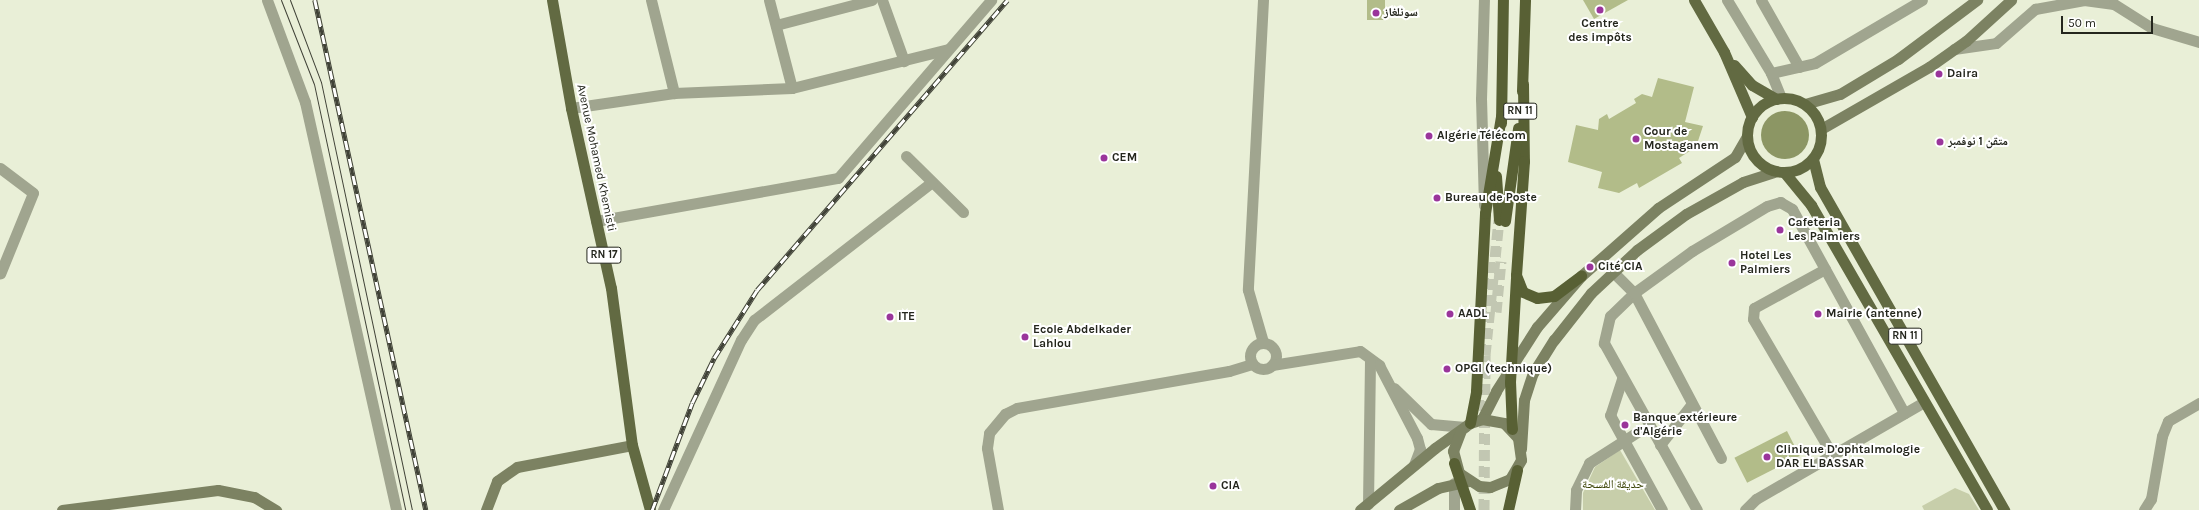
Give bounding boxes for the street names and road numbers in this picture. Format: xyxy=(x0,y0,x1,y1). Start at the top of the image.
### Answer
street label: Avenue Mohamed Khemisti xyxy=(573,83,619,233)
road number: RN 11 xyxy=(1503,102,1537,120)
road number: RN 17 xyxy=(586,246,622,264)
road number: RN 11 xyxy=(1888,327,1922,345)

